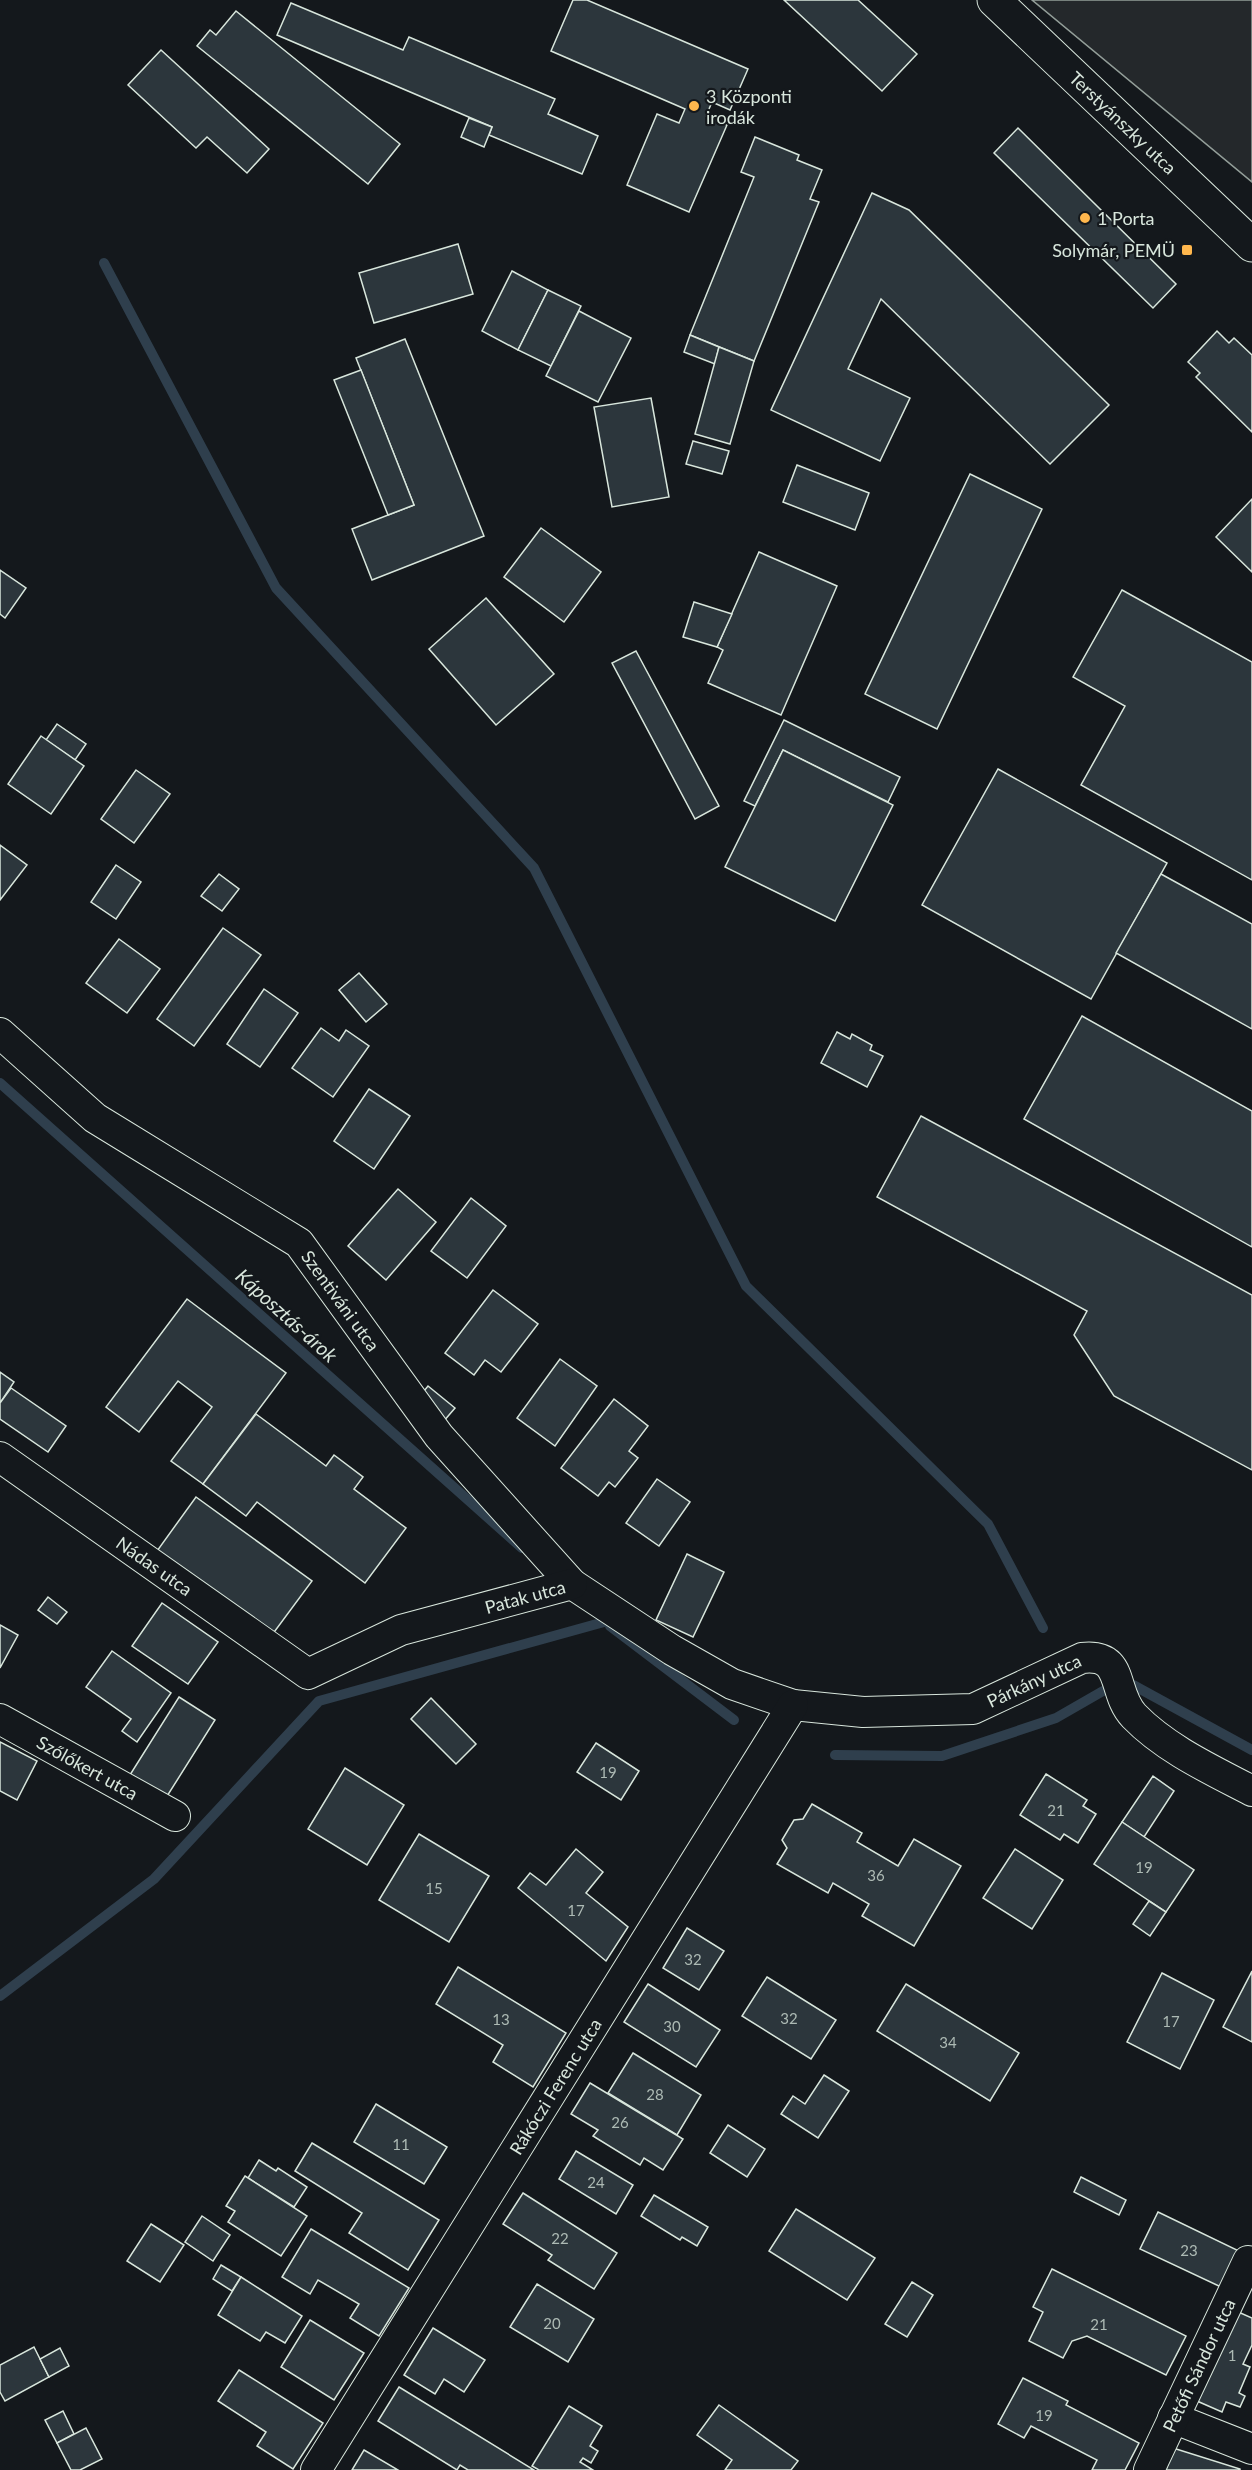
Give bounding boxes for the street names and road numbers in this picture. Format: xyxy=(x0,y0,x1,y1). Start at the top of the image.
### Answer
street label: Terstyánszky utca xyxy=(1065,67,1181,179)
street label: Szentiváni utca xyxy=(297,1246,385,1355)
street label: Nádas utca xyxy=(112,1532,197,1600)
street label: Patak utca xyxy=(482,1575,568,1618)
street label: Párkány utca xyxy=(983,1649,1084,1712)
street label: Szőlőkert utca xyxy=(33,1731,142,1804)
street label: Rákóczi Ferenc utca xyxy=(504,2014,606,2159)
street label: Petőfi Sándor utca xyxy=(1158,2295,1240,2435)

